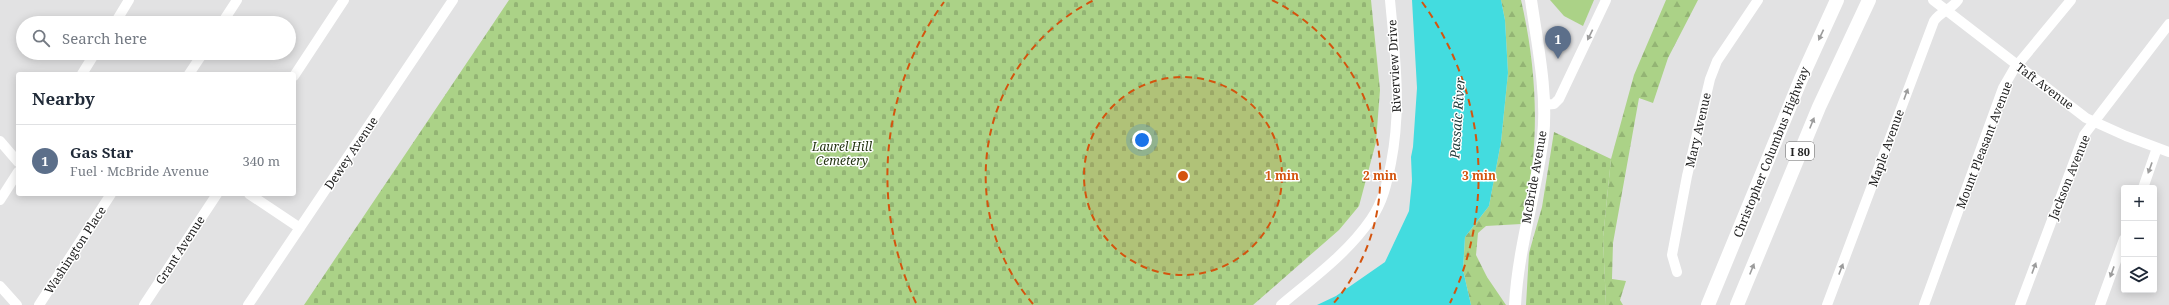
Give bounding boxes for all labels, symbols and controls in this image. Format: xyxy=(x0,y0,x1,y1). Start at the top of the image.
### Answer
search box xyxy=(16,16,296,60)
street label: Riverview Drive xyxy=(1383,19,1405,113)
pin: 1 xyxy=(1545,26,1571,59)
icon: search xyxy=(30,27,52,49)
text: Search here xyxy=(62,28,147,48)
one-way arrow xyxy=(1587,29,1593,41)
one-way arrow xyxy=(1818,30,1824,41)
street label: Taft Avenue xyxy=(2013,59,2077,113)
street label: Christopher Columbus Highway xyxy=(1729,64,1813,240)
water label: Passaic River xyxy=(1445,76,1469,160)
street label: Mount Pleasant Avenue xyxy=(1952,79,2016,211)
text: Nearby xyxy=(32,87,95,110)
one-way arrow xyxy=(1904,88,1910,100)
street label: Mary Avenue xyxy=(1681,91,1715,169)
street label: Maple Avenue xyxy=(1864,107,1908,189)
street label: Dewey Avenue xyxy=(320,113,382,193)
one-way arrow xyxy=(1809,117,1815,128)
street label: McBride Avenue xyxy=(1517,129,1551,225)
your location xyxy=(1132,130,1152,150)
street label: Jackson Avenue xyxy=(2044,132,2094,223)
park label: Laurel Hill Cemetery xyxy=(811,138,872,169)
text: Gas Star xyxy=(70,142,133,162)
road number: I 80 xyxy=(1786,142,1814,160)
text: 1 xyxy=(41,152,49,170)
text: 340 m xyxy=(243,152,280,170)
text: Fuel · McBride Avenue xyxy=(70,162,209,180)
one-way arrow xyxy=(2147,162,2153,174)
text: 1 min xyxy=(1265,167,1299,184)
text: 2 min xyxy=(1363,167,1397,184)
text: 3 min xyxy=(1462,167,1496,184)
centre of rings xyxy=(1176,169,1190,183)
map controls xyxy=(2121,185,2157,293)
button: + xyxy=(2121,185,2157,221)
street label: Washington Place xyxy=(40,203,110,297)
street label: Grant Avenue xyxy=(151,212,209,288)
button: − xyxy=(2121,221,2157,257)
button: layers xyxy=(2121,257,2157,293)
one-way arrow xyxy=(1750,262,1756,274)
one-way arrow xyxy=(1839,262,1845,274)
one-way arrow xyxy=(2031,262,2037,274)
one-way arrow xyxy=(2108,267,2114,279)

